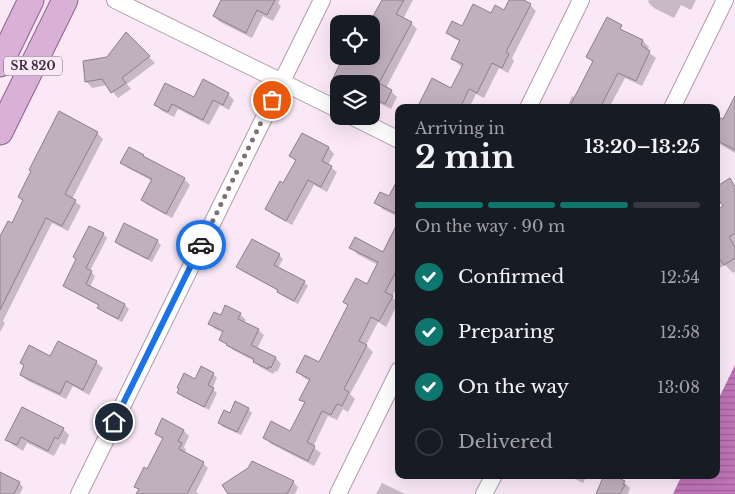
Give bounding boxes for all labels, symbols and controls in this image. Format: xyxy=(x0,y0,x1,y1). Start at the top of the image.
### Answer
map controls xyxy=(330,15,380,125)
button: locate xyxy=(330,15,380,65)
road number: SR 820 xyxy=(4,56,62,76)
button: layers xyxy=(330,75,380,125)
pin xyxy=(251,79,293,121)
icon: bag xyxy=(258,86,286,114)
text: Arriving in xyxy=(415,118,505,138)
text: 13:20–13:25 xyxy=(584,135,700,158)
text: 2 min xyxy=(415,137,515,177)
text: On the way · 90 m xyxy=(415,216,565,236)
courier xyxy=(176,220,226,270)
icon: car xyxy=(187,231,215,259)
icon: check xyxy=(415,263,443,291)
text: Confirmed xyxy=(458,265,564,288)
text: 12:54 xyxy=(660,267,700,287)
icon: check xyxy=(415,318,443,346)
text: Preparing xyxy=(458,320,554,343)
text: 12:58 xyxy=(660,322,700,342)
icon: check xyxy=(415,373,443,401)
text: On the way xyxy=(458,375,569,398)
text: 13:08 xyxy=(657,377,700,397)
pin xyxy=(93,401,135,443)
icon: home xyxy=(100,408,128,436)
text: Delivered xyxy=(458,430,553,453)

